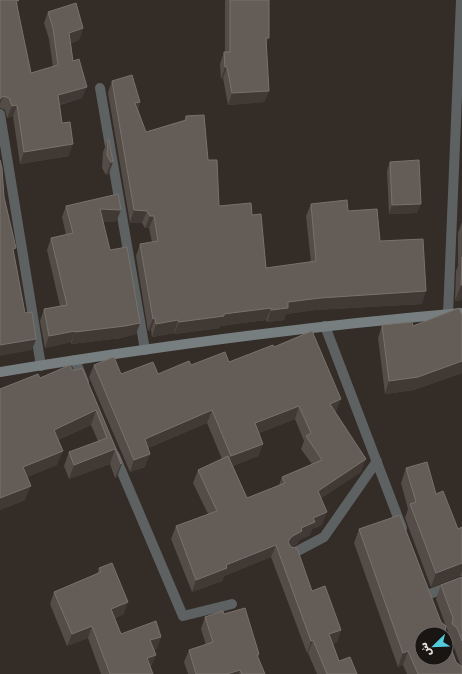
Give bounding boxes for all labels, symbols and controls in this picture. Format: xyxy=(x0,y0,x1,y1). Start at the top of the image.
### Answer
north arrow xyxy=(414,626,454,666)
text: ش xyxy=(416,640,434,659)

